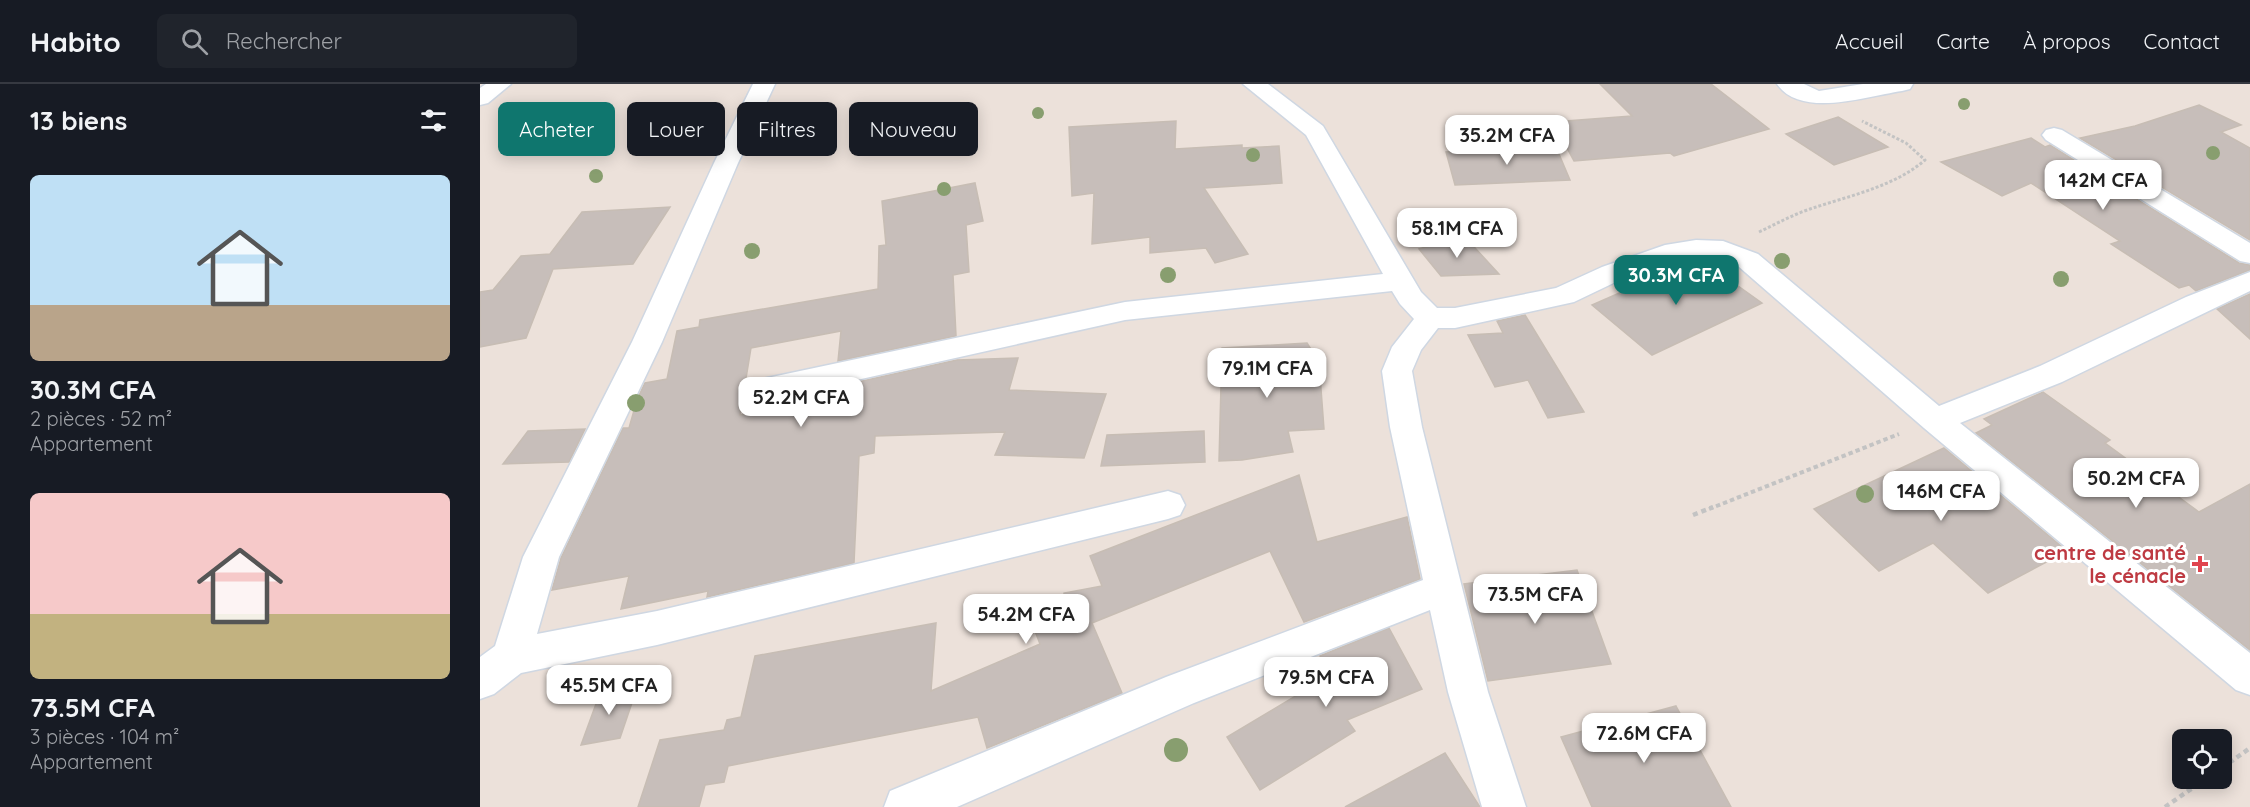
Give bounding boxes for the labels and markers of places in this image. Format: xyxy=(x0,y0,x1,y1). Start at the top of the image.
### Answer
pin: 35.2M CFA xyxy=(1438,115,1576,166)
pin: 142M CFA xyxy=(2041,160,2165,211)
pin: 58.1M CFA xyxy=(1388,208,1526,259)
pin: 30.3M CFA xyxy=(1607,255,1745,306)
pin: 79.1M CFA xyxy=(1198,348,1336,399)
pin: 52.2M CFA xyxy=(732,377,870,428)
pin: 50.2M CFA xyxy=(2067,458,2205,509)
pin: 146M CFA xyxy=(1879,471,2003,522)
place label: centre de santé le cénacle xyxy=(2034,540,2186,588)
marker: centre de santé le cénacle xyxy=(2191,555,2209,573)
pin: 73.5M CFA xyxy=(1466,574,1604,625)
pin: 54.2M CFA xyxy=(957,594,1095,645)
pin: 79.5M CFA xyxy=(1257,657,1395,708)
pin: 45.5M CFA xyxy=(540,665,678,716)
pin: 72.6M CFA xyxy=(1575,713,1713,764)

